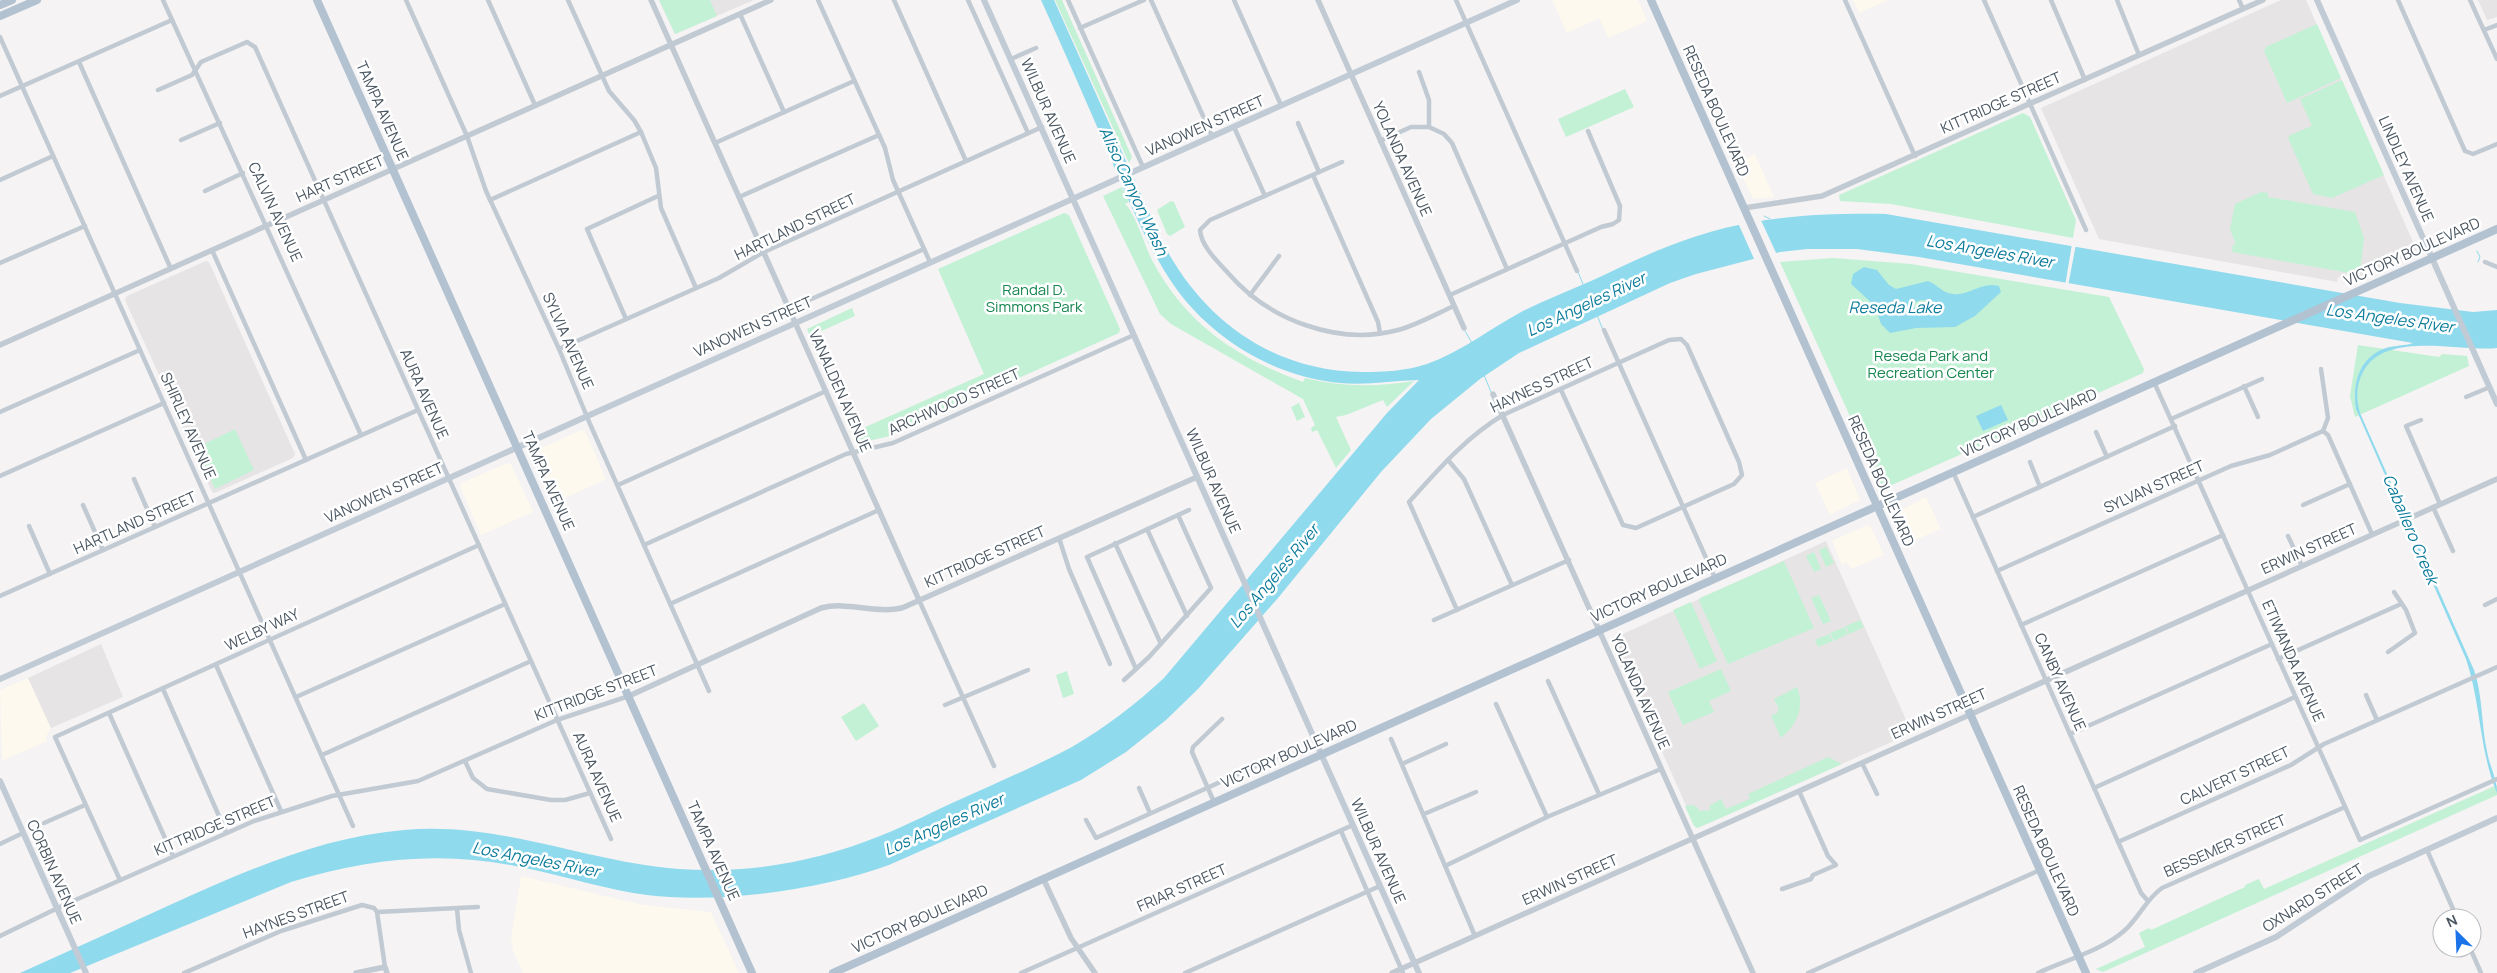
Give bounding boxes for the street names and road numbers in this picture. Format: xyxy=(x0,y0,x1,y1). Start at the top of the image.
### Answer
street label: RESEDA BOULEVARD xyxy=(1678,42,1755,180)
street label: WILBUR AVENUE xyxy=(1016,55,1081,167)
street label: TAMPA AVENUE xyxy=(351,58,414,164)
street label: KITTRIDGE STREET xyxy=(1937,66,2065,139)
street label: VANOWEN STREET xyxy=(1142,90,1267,161)
street label: YOLANDA AVENUE xyxy=(1368,98,1437,220)
street label: LINDLEY AVENUE xyxy=(2374,113,2439,225)
street label: HART STREET xyxy=(292,150,387,207)
street label: CALVIN AVENUE xyxy=(243,159,308,265)
street label: HARTLAND STREET xyxy=(731,188,859,265)
street label: VICTORY BOULEVARD xyxy=(2340,212,2483,291)
street label: SYLVIA AVENUE xyxy=(538,289,599,393)
street label: VANOWEN STREET xyxy=(690,291,815,362)
street label: VANALDEN AVENUE xyxy=(804,326,877,455)
street label: AURA AVENUE xyxy=(395,345,454,442)
street label: HAYNES STREET xyxy=(1487,351,1597,418)
street label: ARCHWOOD STREET xyxy=(885,363,1023,440)
street label: SHIRLEY AVENUE xyxy=(156,369,221,483)
street label: VICTORY BOULEVARD xyxy=(1957,383,2100,462)
street label: RESEDA BOULEVARD xyxy=(1843,412,1920,550)
street label: WILBUR AVENUE xyxy=(1181,425,1246,537)
street label: TAMPA AVENUE xyxy=(517,428,580,534)
street label: SYLVAN STREET xyxy=(2100,455,2207,518)
street label: VANOWEN STREET xyxy=(321,457,446,528)
street label: HARTLAND STREET xyxy=(70,486,200,559)
street label: ERWIN STREET xyxy=(2258,518,2360,579)
street label: KITTRIDGE STREET xyxy=(921,520,1049,593)
street label: VICTORY BOULEVARD xyxy=(1587,548,1730,627)
street label: ETIWANDA AVENUE xyxy=(2257,596,2330,725)
street label: WELBY WAY xyxy=(221,603,303,656)
street label: CANBY AVENUE xyxy=(2029,630,2091,734)
street label: YOLANDA AVENUE xyxy=(1606,631,1675,753)
street label: KITTRIDGE STREET xyxy=(531,659,660,726)
street label: ERWIN STREET xyxy=(1888,683,1990,744)
street label: VICTORY BOULEVARD xyxy=(1217,714,1360,793)
street label: AURA AVENUE xyxy=(568,728,627,825)
street label: CALVERT STREET xyxy=(2177,741,2293,810)
street label: RESEDA BOULEVARD xyxy=(2008,782,2085,920)
street label: KITTRIDGE STREET xyxy=(151,790,279,861)
street label: WILBUR AVENUE xyxy=(1346,795,1411,907)
street label: TAMPA AVENUE xyxy=(682,798,745,904)
street label: BESSEMER STREET xyxy=(2160,809,2289,882)
street label: CORBIN AVENUE xyxy=(22,816,87,927)
street label: ERWIN STREET xyxy=(1519,849,1621,910)
street label: FRIAR STREET xyxy=(1134,858,1230,917)
street label: OXNARD STREET xyxy=(2258,858,2367,937)
street label: VICTORY BOULEVARD xyxy=(848,879,991,958)
street label: HAYNES STREET xyxy=(240,886,352,943)

